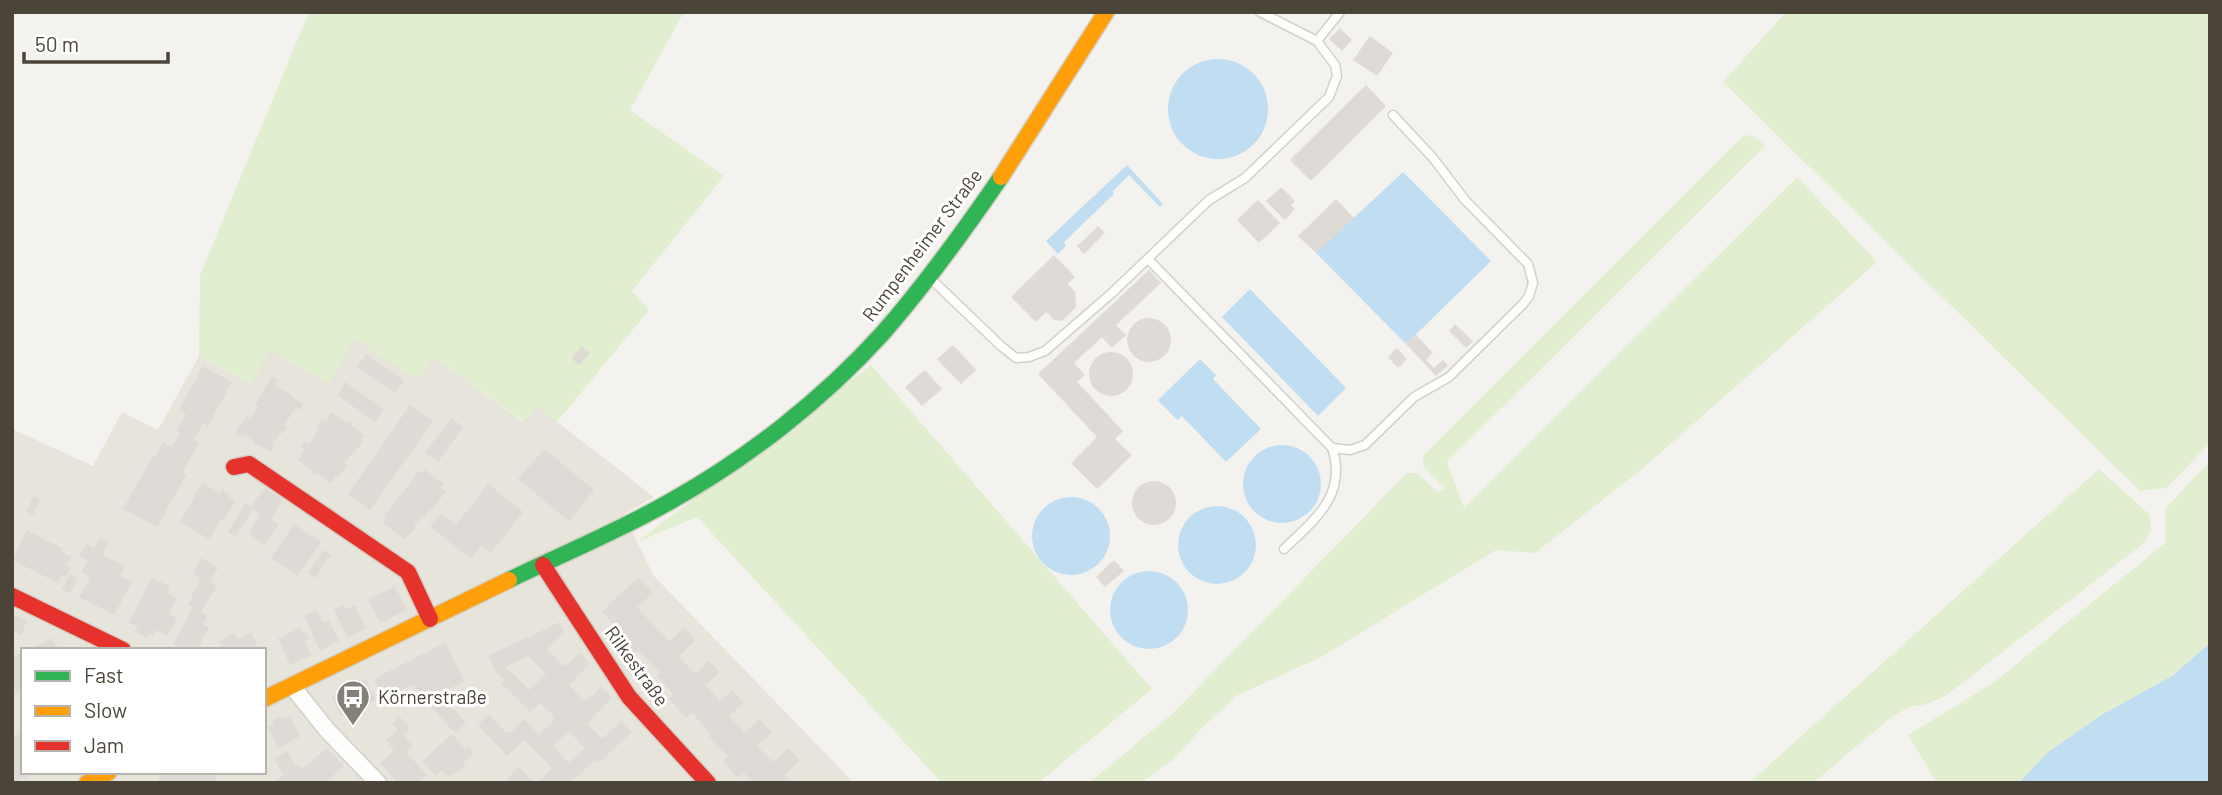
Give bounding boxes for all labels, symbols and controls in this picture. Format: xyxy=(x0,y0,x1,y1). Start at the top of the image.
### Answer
scale bar xyxy=(24,21,168,65)
text: 50 m xyxy=(35,31,79,56)
street label: Rumpenheimer Straße xyxy=(857,164,986,326)
street label: Rilkestraße xyxy=(601,621,674,710)
legend xyxy=(21,648,266,774)
text: Fast xyxy=(84,662,124,687)
bus stop icon: Körnerstraße xyxy=(334,678,372,727)
place label: Körnerstraße xyxy=(378,685,487,708)
text: Slow xyxy=(84,697,127,722)
text: Jam xyxy=(84,732,124,757)

